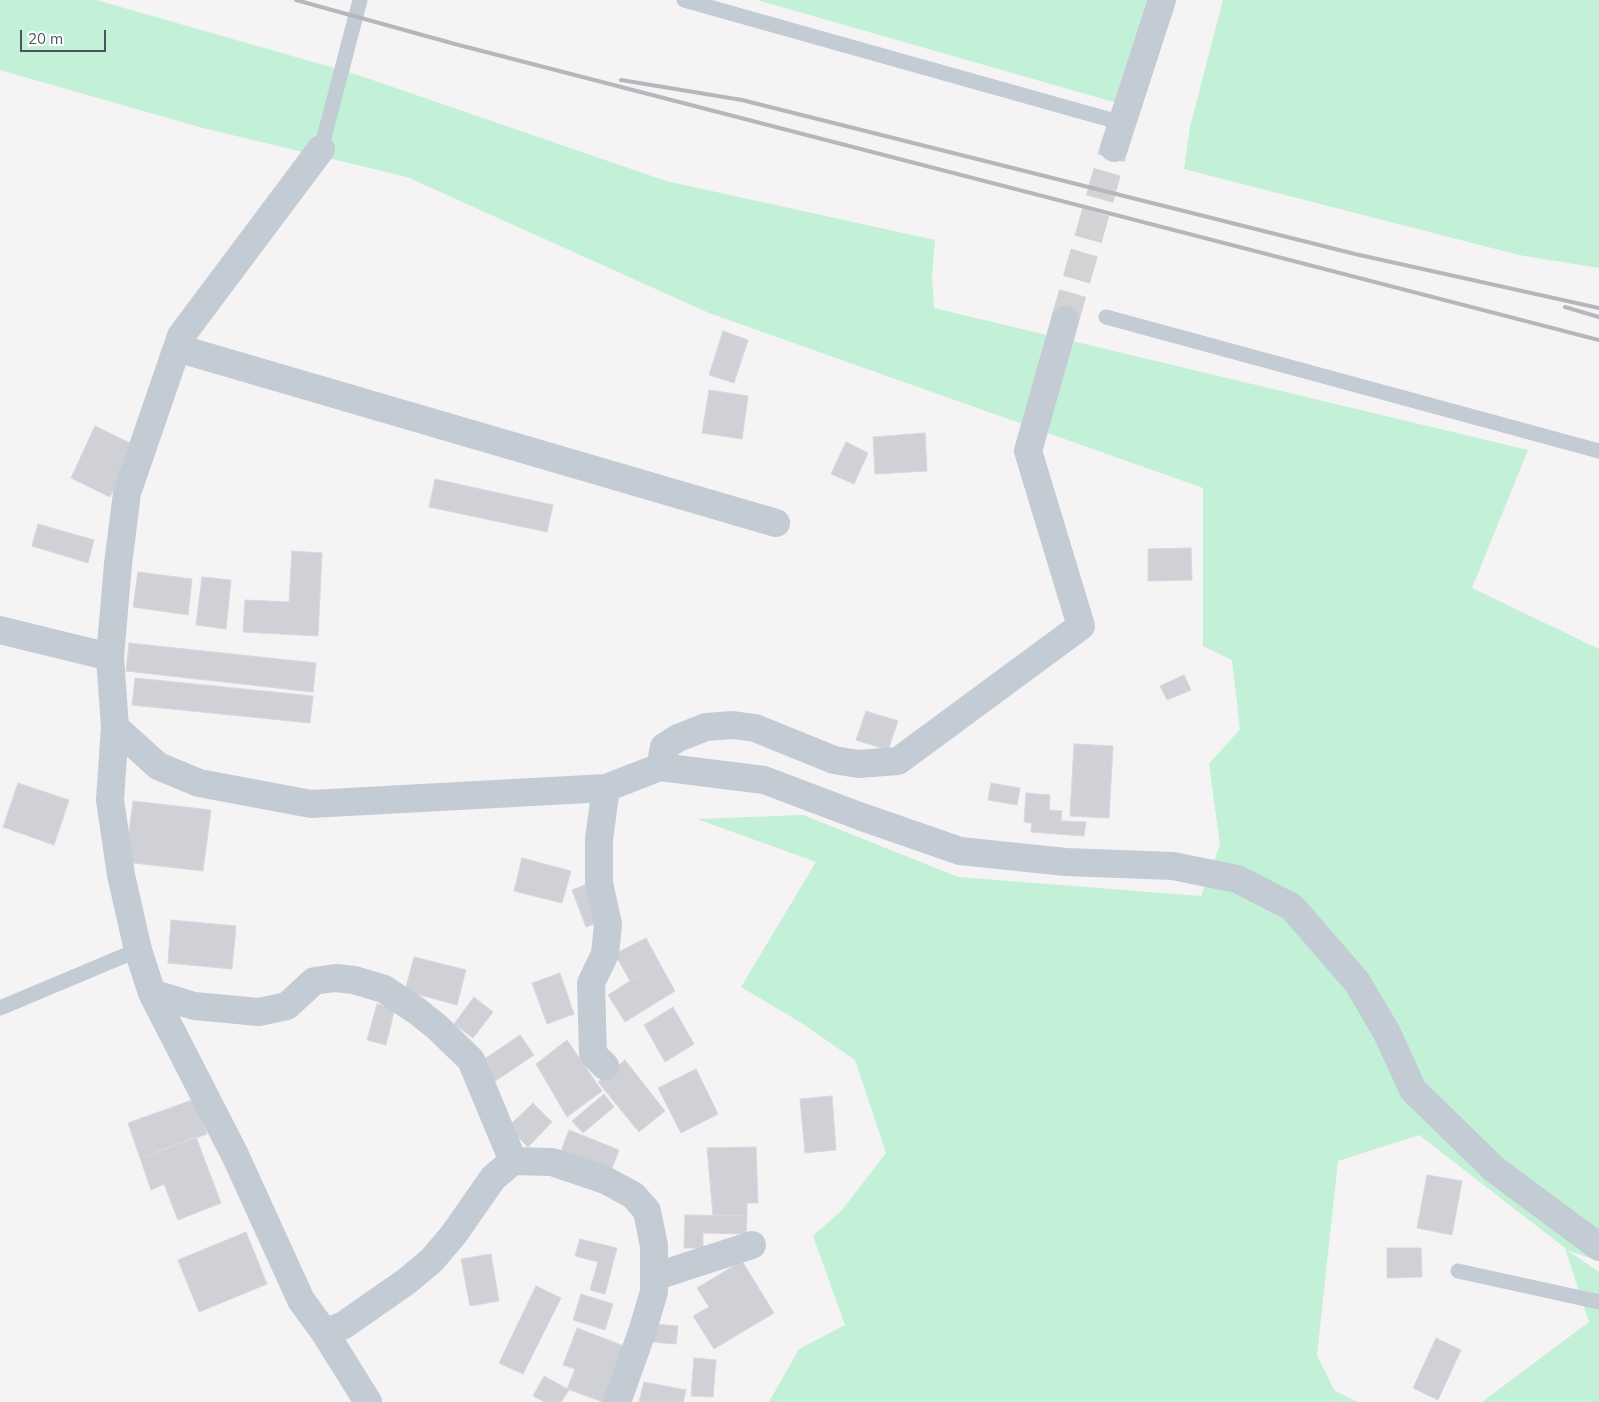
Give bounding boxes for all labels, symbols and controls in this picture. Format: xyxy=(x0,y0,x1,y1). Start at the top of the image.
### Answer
scale bar xyxy=(22,20,109,52)
text: 20 m xyxy=(28,29,63,48)

